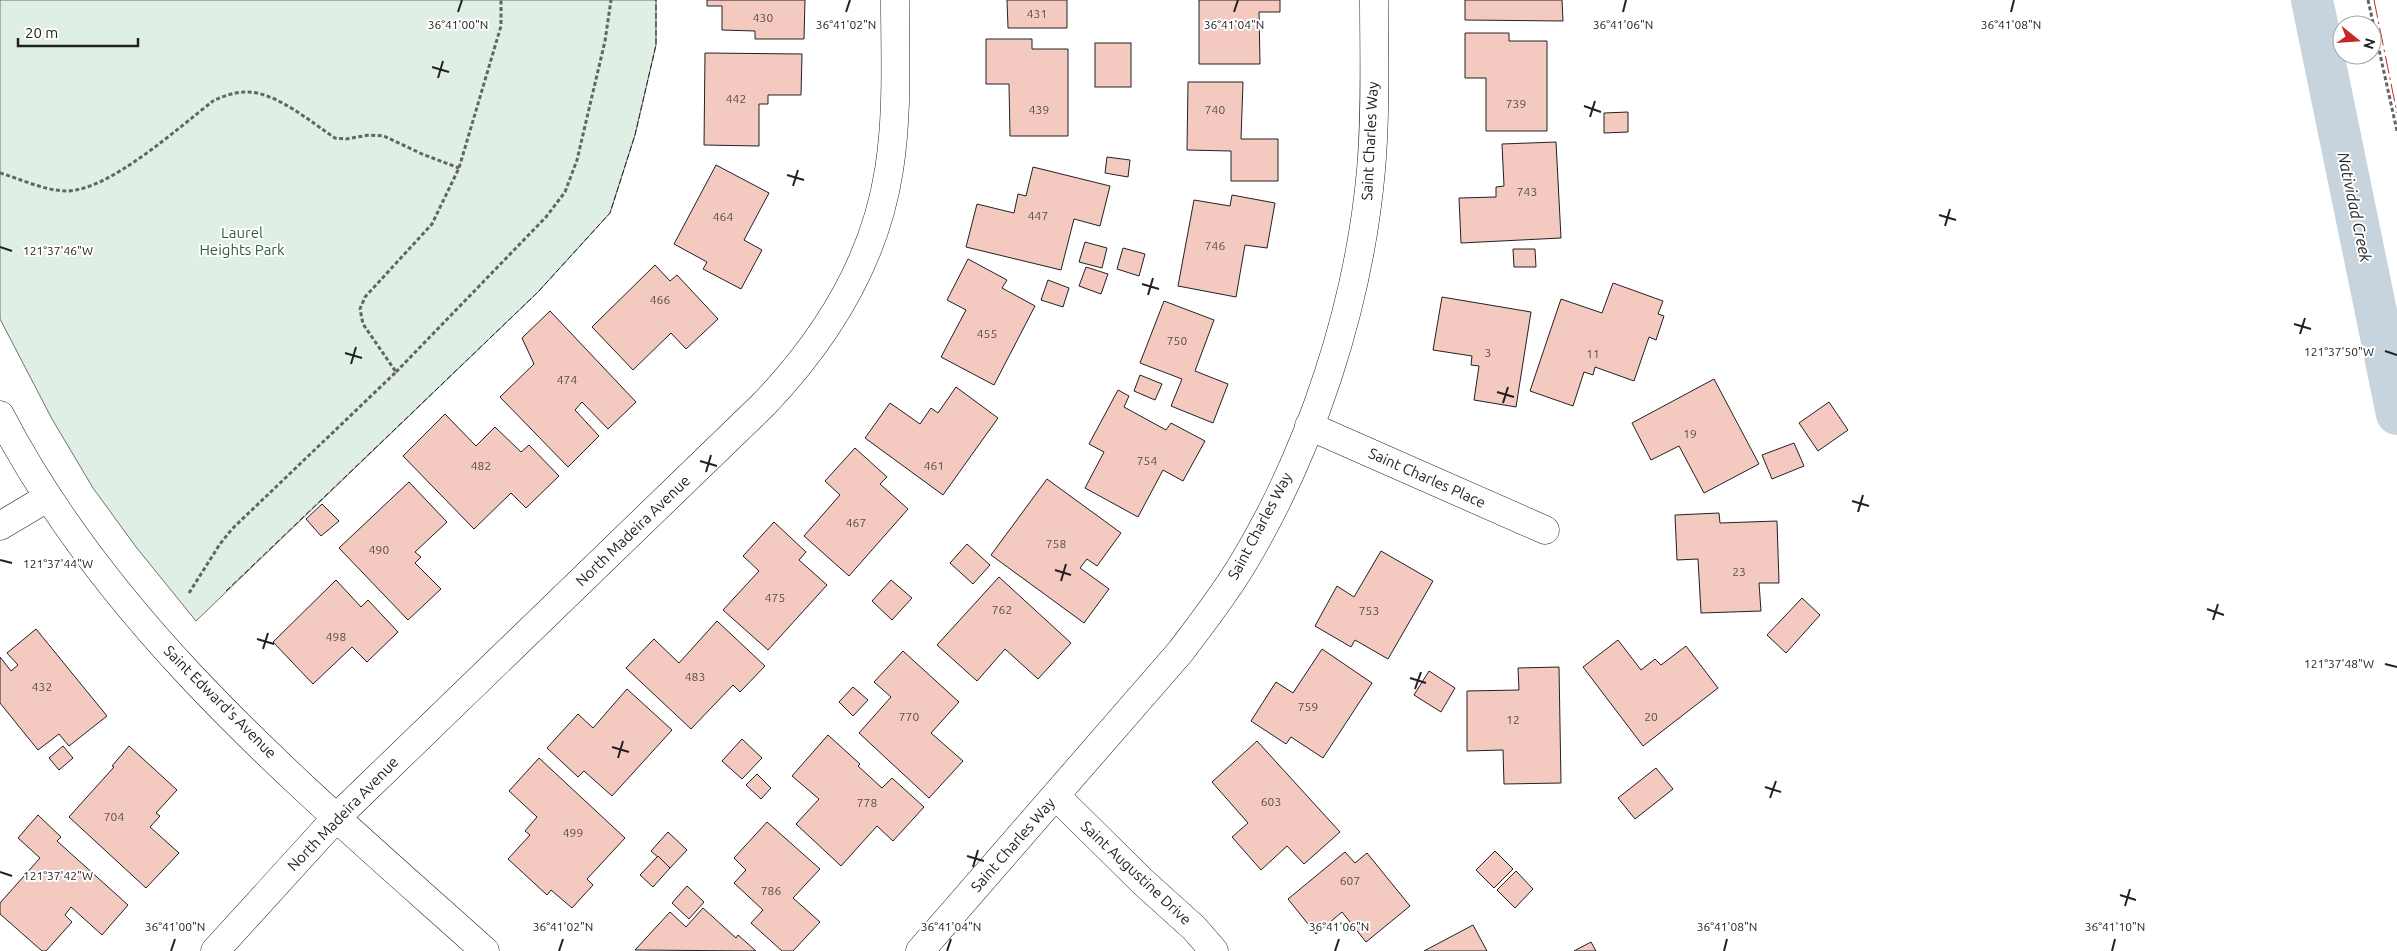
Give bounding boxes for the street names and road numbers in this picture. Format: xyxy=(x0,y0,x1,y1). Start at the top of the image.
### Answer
street label: Saint Charles Way xyxy=(1358,81,1381,201)
street label: Saint Charles Place xyxy=(1366,444,1488,511)
street label: Saint Charles Way xyxy=(1224,469,1295,582)
street label: North Madeira Avenue xyxy=(572,472,693,590)
street label: Saint Edward's Avenue xyxy=(161,642,280,761)
street label: North Madeira Avenue xyxy=(284,753,402,874)
street label: Saint Charles Way xyxy=(967,794,1058,895)
street label: Saint Augustine Drive xyxy=(1078,817,1195,928)

